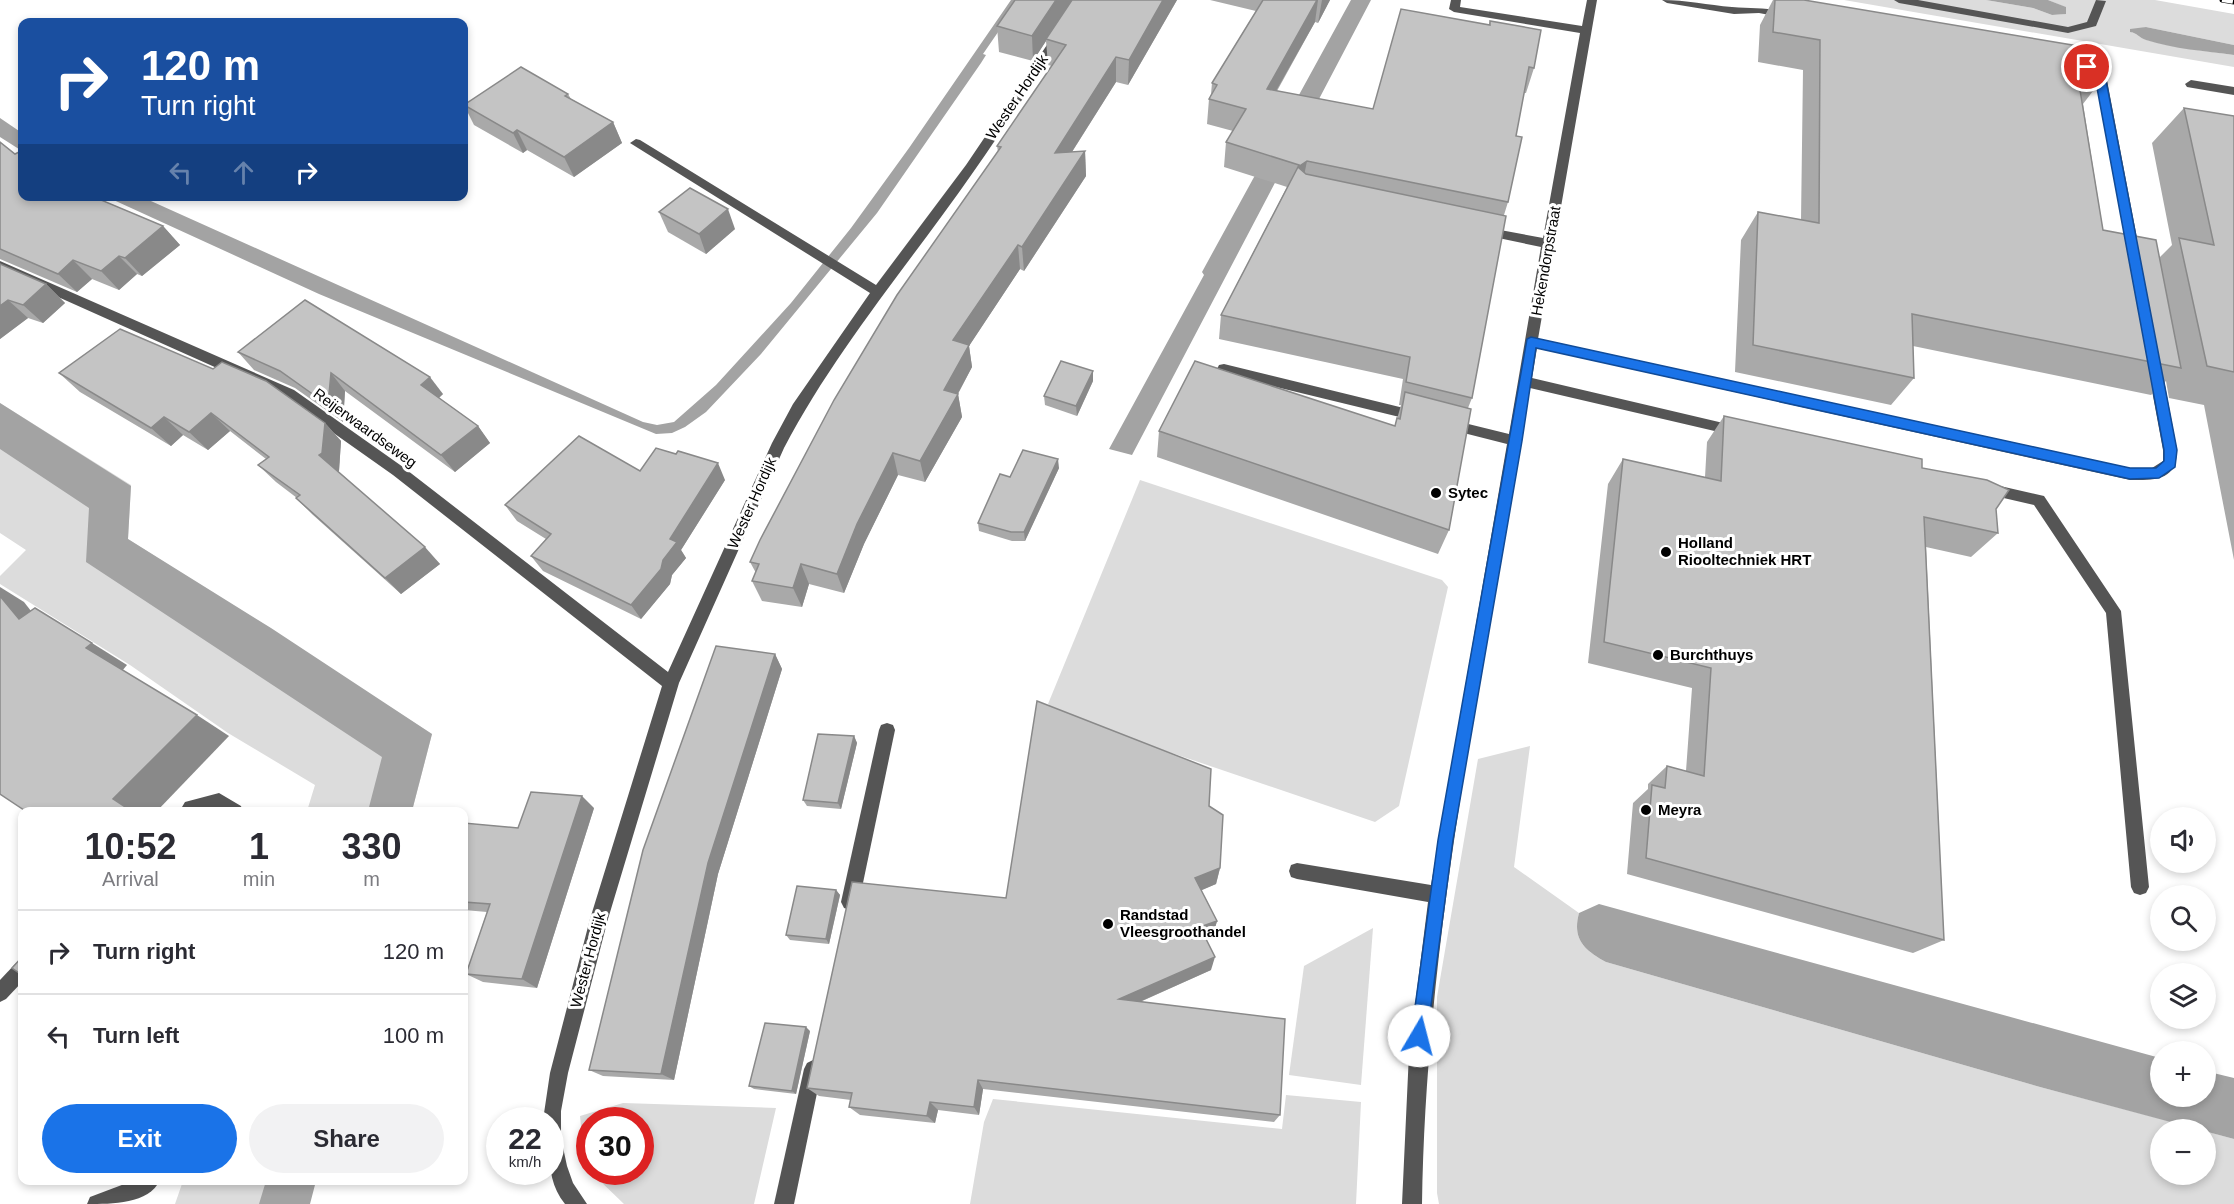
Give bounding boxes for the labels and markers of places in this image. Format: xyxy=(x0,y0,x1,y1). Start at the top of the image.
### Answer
pin xyxy=(2061,41,2112,92)
place label: Sytec xyxy=(1448,484,1488,501)
marker: Sytec xyxy=(1429,486,1443,500)
place label: Holland Riooltechniek HRT xyxy=(1678,534,1811,568)
marker: Holland Riooltechniek HRT xyxy=(1659,545,1673,559)
place label: Burchthuys xyxy=(1670,646,1753,663)
marker: Burchthuys xyxy=(1651,648,1665,662)
place label: Meyra xyxy=(1658,801,1702,818)
marker: Meyra xyxy=(1639,803,1653,817)
place label: Randstad Vleesgroothandel xyxy=(1120,906,1246,940)
marker: Randstad Vleesgroothandel xyxy=(1101,917,1115,931)

